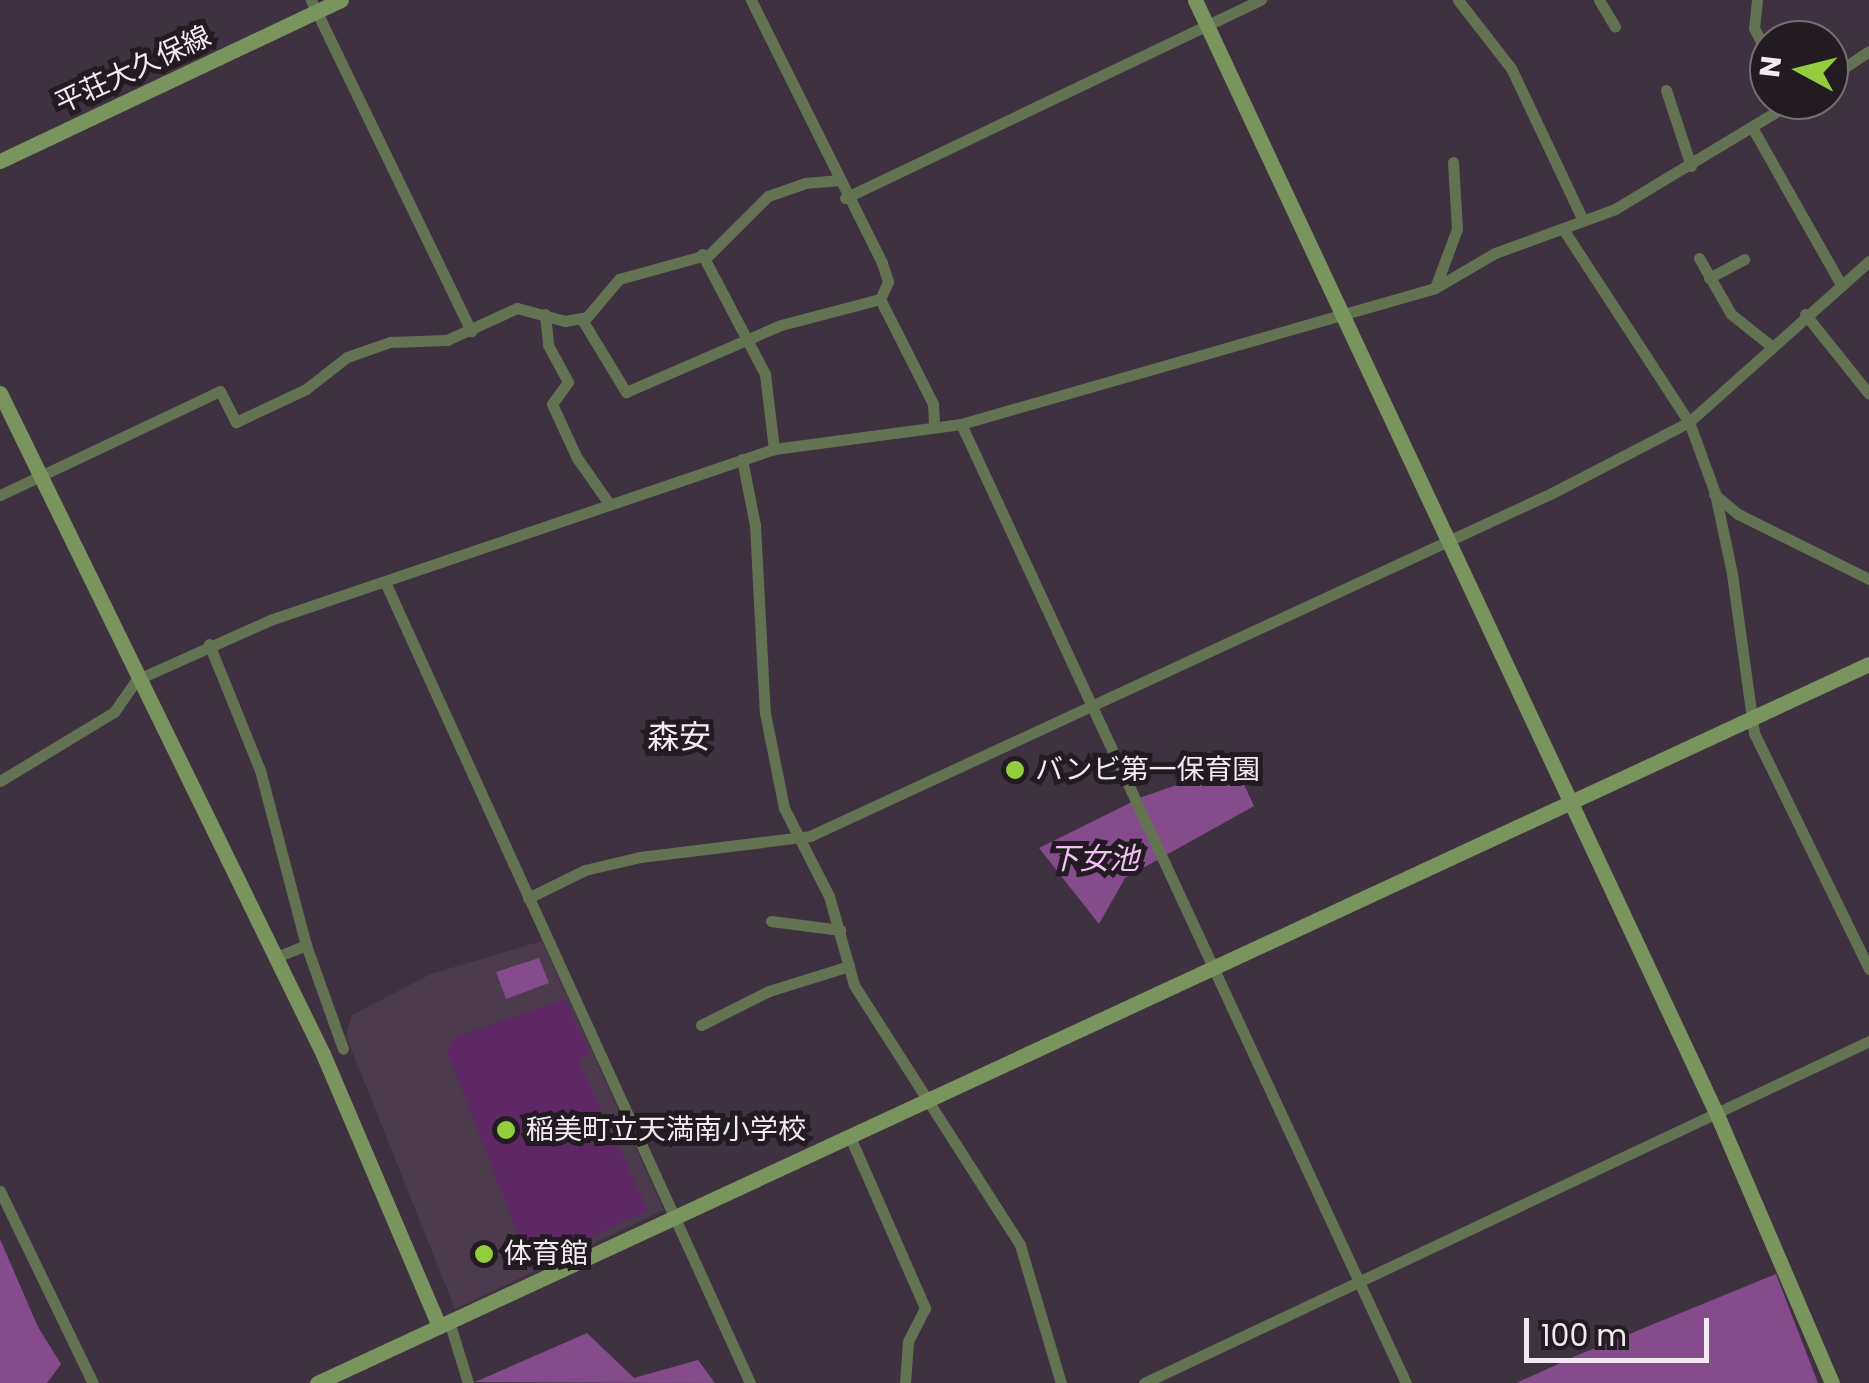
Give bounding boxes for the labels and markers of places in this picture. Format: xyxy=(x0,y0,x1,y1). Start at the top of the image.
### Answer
place label: バンビ第一保育園 xyxy=(1035,753,1259,787)
marker: バンビ第一保育園 xyxy=(1004,759,1026,781)
place label: 稲美町立天満南小学校 xyxy=(526,1113,806,1147)
marker: 稲美町立天満南小学校 xyxy=(495,1119,517,1141)
place label: 体育館 xyxy=(504,1237,588,1271)
marker: 体育館 xyxy=(473,1243,495,1265)

